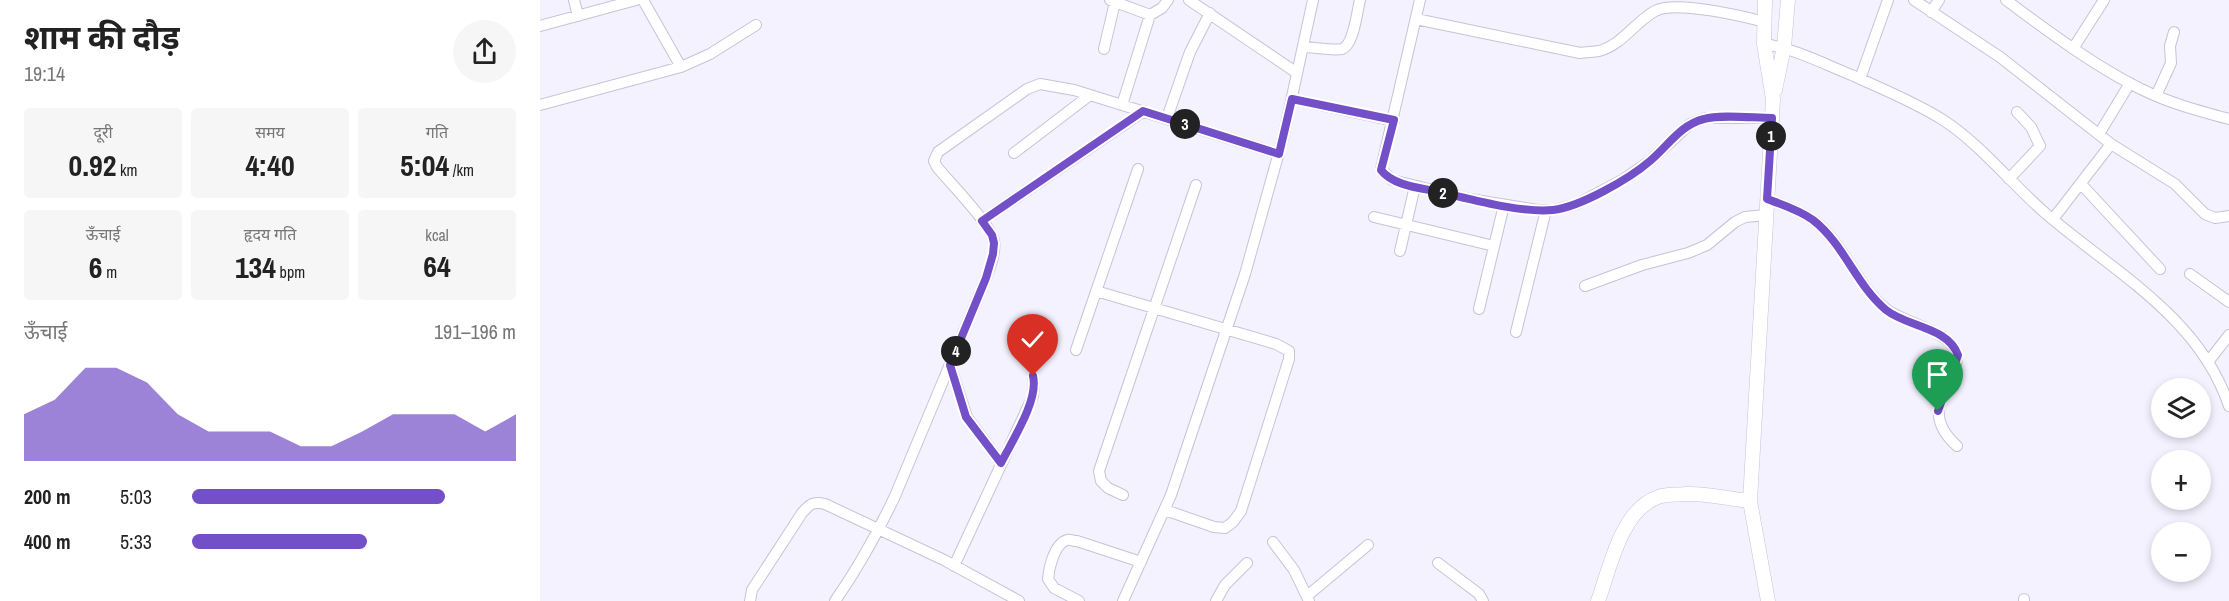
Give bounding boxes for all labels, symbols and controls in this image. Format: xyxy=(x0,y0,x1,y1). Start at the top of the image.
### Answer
text: शाम की दौड़ xyxy=(24,15,179,59)
button: share xyxy=(453,20,516,83)
text: 19:14 xyxy=(24,60,65,87)
pin: 3 xyxy=(1170,109,1200,139)
text: 3 xyxy=(1181,113,1189,135)
text: दूरी xyxy=(93,121,113,143)
text: समय xyxy=(255,121,285,143)
text: गति xyxy=(426,121,448,143)
pin: 1 xyxy=(1756,121,1786,151)
text: 1 xyxy=(1767,125,1775,147)
text: 0.92 xyxy=(68,145,116,185)
text: 4:40 xyxy=(245,145,295,185)
text: 5:04 xyxy=(400,145,449,185)
text: km xyxy=(116,159,138,181)
text: /km xyxy=(449,159,474,181)
pin: 2 xyxy=(1428,178,1458,208)
text: 2 xyxy=(1439,182,1447,204)
text: ऊँचाई xyxy=(86,223,120,245)
text: हृदय गति xyxy=(244,223,296,245)
text: kcal xyxy=(425,224,449,246)
text: 64 xyxy=(423,246,451,286)
text: 6 xyxy=(89,247,103,287)
text: 134 xyxy=(235,247,276,287)
text: m xyxy=(103,261,117,283)
text: bpm xyxy=(276,261,305,283)
pin xyxy=(1007,314,1058,376)
text: ऊँचाई xyxy=(24,318,67,345)
text: 191–196 m xyxy=(434,318,516,345)
icon: check xyxy=(1016,323,1049,356)
pin: 4 xyxy=(941,336,971,366)
text: 4 xyxy=(952,340,960,362)
pin xyxy=(1912,349,1963,411)
icon: arrive xyxy=(1921,358,1954,391)
map controls xyxy=(2151,378,2211,582)
button: layers xyxy=(2151,378,2211,438)
button: + xyxy=(2151,450,2211,510)
text: 200 m xyxy=(24,483,71,510)
text: 5:03 xyxy=(120,483,152,510)
button: − xyxy=(2151,522,2211,582)
text: 400 m xyxy=(24,528,71,555)
text: 5:33 xyxy=(120,528,152,555)

